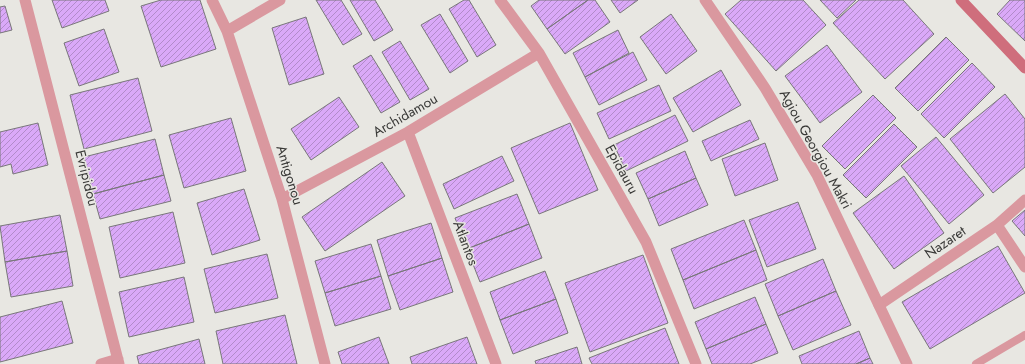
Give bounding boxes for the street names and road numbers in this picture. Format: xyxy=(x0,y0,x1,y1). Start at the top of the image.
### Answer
street label: Agiou Georgiou Makri xyxy=(775,86,857,212)
street label: Archidamou xyxy=(369,88,441,142)
street label: Epidauru xyxy=(600,141,644,197)
street label: Antigonou xyxy=(271,143,309,207)
street label: Evripidou xyxy=(70,148,104,208)
street label: Atlantos xyxy=(448,218,484,269)
street label: Nazaret xyxy=(920,221,970,263)

